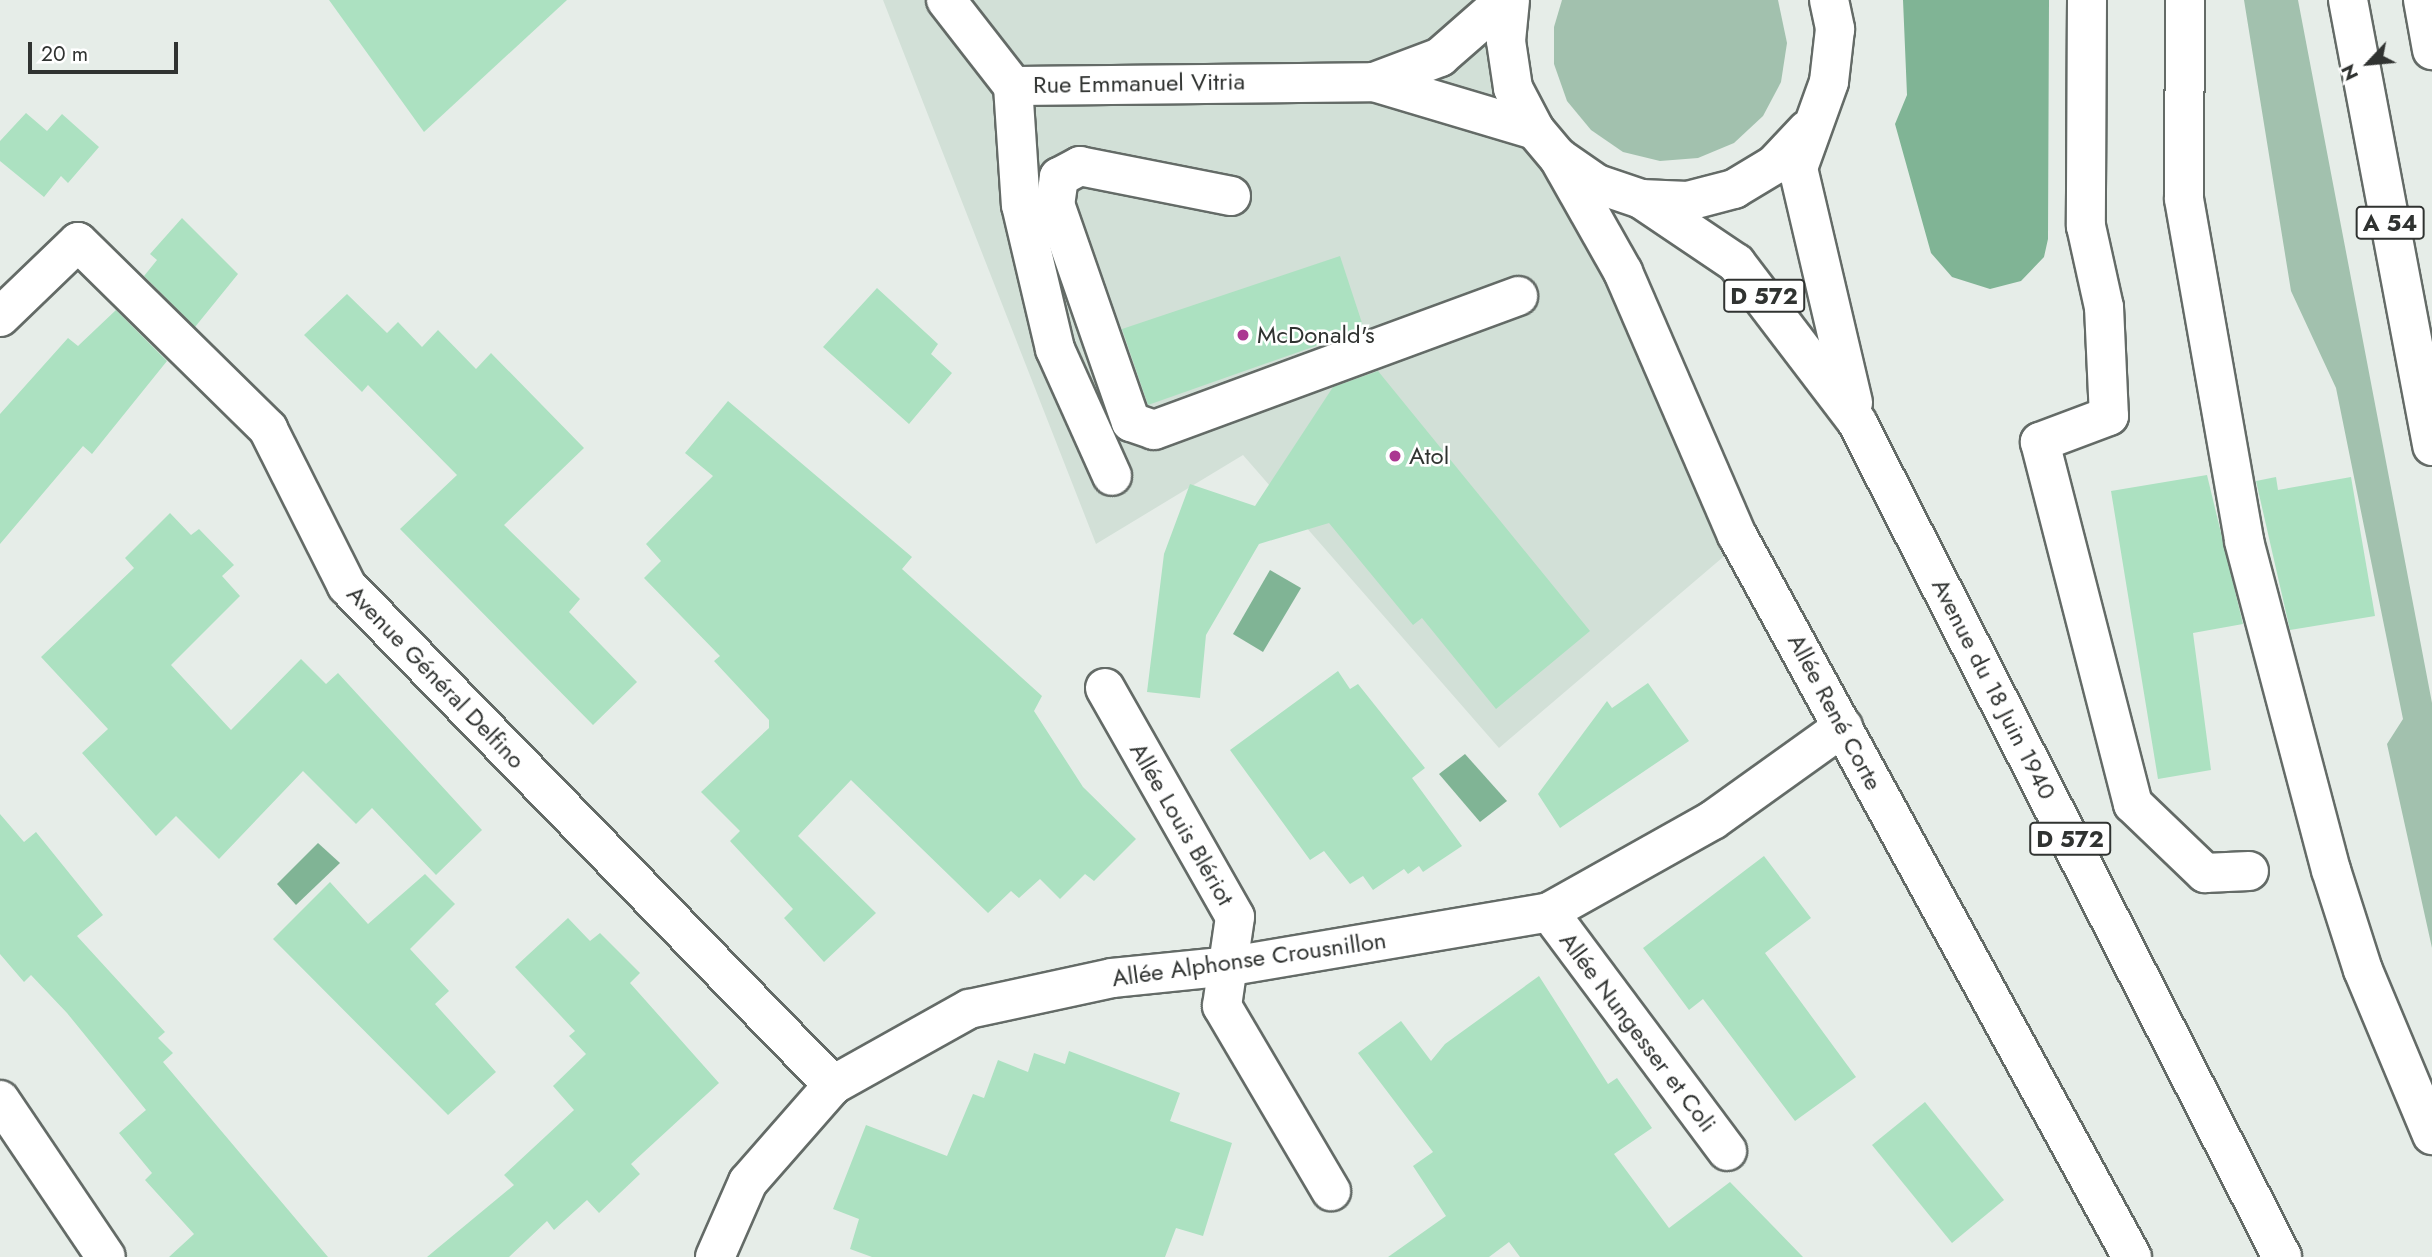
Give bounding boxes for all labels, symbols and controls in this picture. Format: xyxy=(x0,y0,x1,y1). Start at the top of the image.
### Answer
scale bar xyxy=(32,28,182,72)
north arrow xyxy=(2334,28,2404,98)
text: 20 m xyxy=(41,39,88,69)
text: N xyxy=(2334,60,2365,85)
street label: Rue Emmanuel Vitria xyxy=(1033,67,1245,99)
road number: A 54 xyxy=(2355,204,2425,243)
road number: D 572 xyxy=(1722,276,1806,316)
place label: McDonald's xyxy=(1257,321,1375,349)
marker: McDonald's xyxy=(1235,327,1251,343)
place label: Atol xyxy=(1409,442,1449,470)
marker: Atol xyxy=(1387,448,1403,464)
street label: Avenue du 18 Juin 1940 xyxy=(1926,574,2062,804)
street label: Avenue Général Delfino xyxy=(341,579,531,775)
street label: Allée René Corte xyxy=(1782,629,1888,795)
street label: Allée Louis Blériot xyxy=(1124,738,1240,910)
road number: D 572 xyxy=(2028,820,2112,859)
street label: Allée Alphonse Crousnillon xyxy=(1110,925,1388,993)
street label: Allée Nungesser et Coli xyxy=(1554,927,1722,1137)

